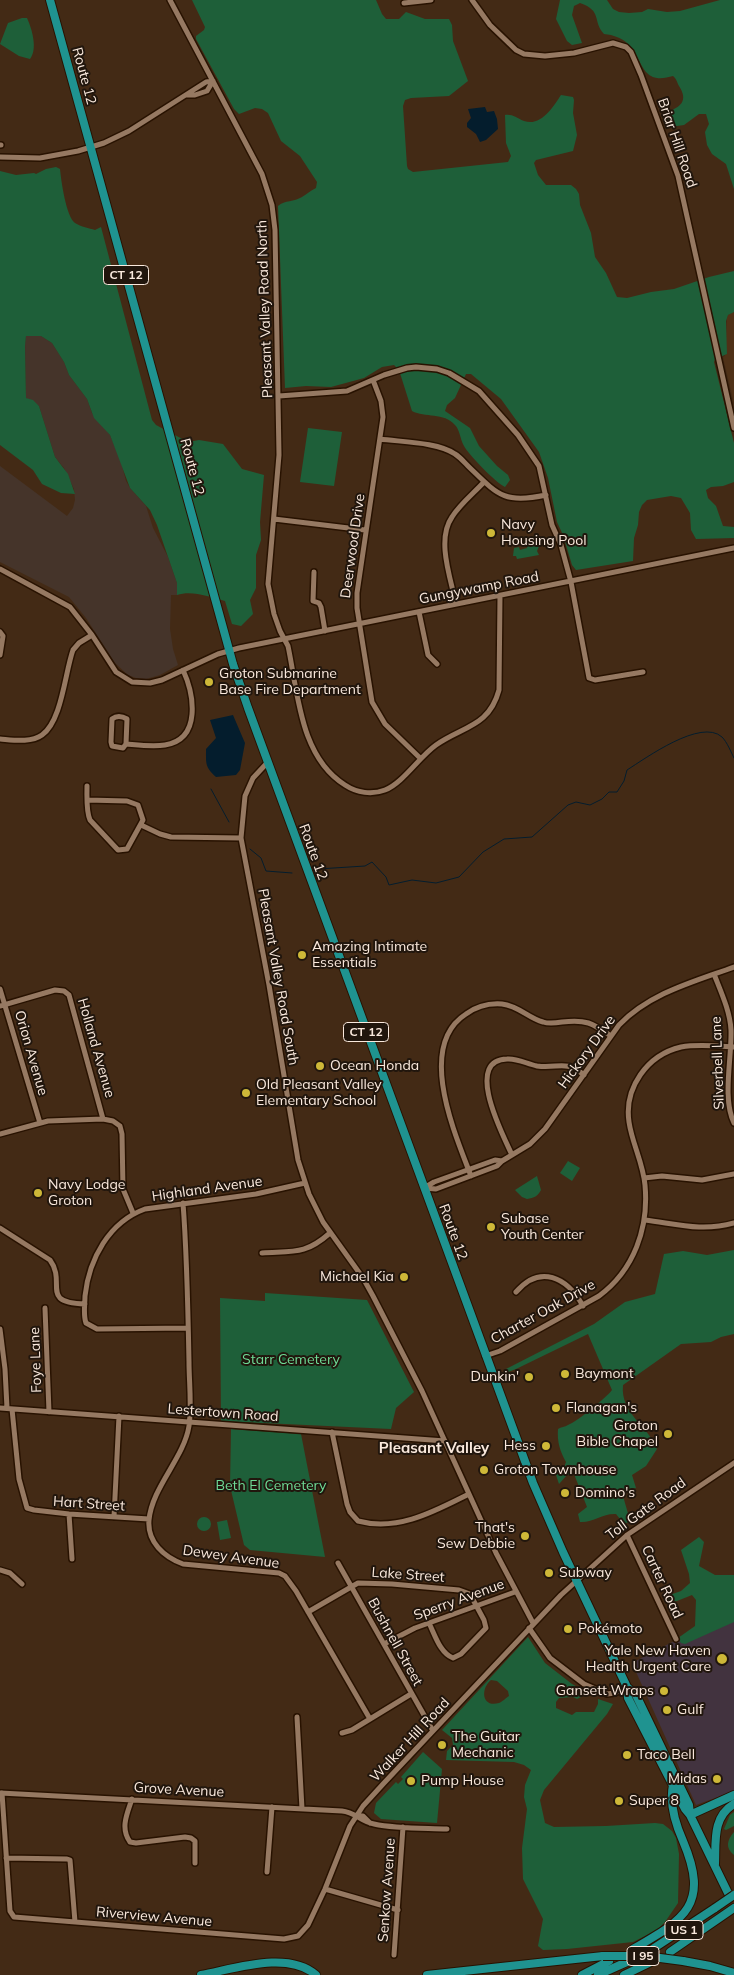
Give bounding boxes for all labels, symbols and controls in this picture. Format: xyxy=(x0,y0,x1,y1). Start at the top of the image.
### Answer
street label: Route 12 xyxy=(68,46,100,106)
street label: Briar Hill Road xyxy=(654,96,700,190)
street label: Pleasant Valley Road North xyxy=(253,220,277,398)
road number: CT 12 xyxy=(104,266,148,284)
street label: Route 12 xyxy=(176,437,208,497)
street label: Deerwood Drive xyxy=(337,493,369,599)
place label: Navy Housing Pool xyxy=(501,517,586,550)
marker: Navy Housing Pool xyxy=(485,527,497,539)
street label: Gungywamp Road xyxy=(418,568,540,608)
place label: Groton Submarine Base Fire Department xyxy=(219,666,361,699)
marker: Groton Submarine Base Fire Department xyxy=(203,676,215,688)
street label: Route 12 xyxy=(295,822,331,882)
street label: Pleasant Valley Road South xyxy=(254,887,302,1067)
place label: Amazing Intimate Essentials xyxy=(312,939,427,972)
marker: Amazing Intimate Essentials xyxy=(296,949,308,961)
street label: Holland Avenue xyxy=(74,996,118,1100)
street label: Orion Avenue xyxy=(11,1008,51,1098)
street label: Hickory Drive xyxy=(555,1012,619,1092)
street label: Silverbell Lane xyxy=(708,1016,728,1110)
road number: CT 12 xyxy=(344,1022,388,1042)
place label: Ocean Honda xyxy=(330,1058,419,1074)
marker: Ocean Honda xyxy=(314,1060,326,1072)
place label: Old Pleasant Valley Elementary School xyxy=(256,1077,382,1110)
marker: Old Pleasant Valley Elementary School xyxy=(240,1087,252,1099)
street label: Highland Avenue xyxy=(151,1173,263,1205)
place label: Navy Lodge Groton xyxy=(48,1177,125,1210)
marker: Navy Lodge Groton xyxy=(32,1187,44,1199)
street label: Route 12 xyxy=(435,1202,471,1262)
place label: Subase Youth Center xyxy=(501,1211,584,1244)
marker: Subase Youth Center xyxy=(485,1221,497,1233)
place label: Michael Kia xyxy=(320,1269,394,1285)
marker: Michael Kia xyxy=(398,1271,410,1283)
street label: Charter Oak Drive xyxy=(488,1276,598,1348)
street label: Foye Lane xyxy=(26,1327,46,1393)
park label: Starr Cemetery xyxy=(242,1352,340,1368)
place label: Baymont xyxy=(575,1366,634,1382)
marker: Baymont xyxy=(559,1368,571,1380)
place label: Dunkin' xyxy=(470,1369,519,1385)
marker: Dunkin' xyxy=(523,1371,535,1383)
place label: Flanagan's xyxy=(566,1400,637,1416)
street label: Lestertown Road xyxy=(167,1401,279,1425)
marker: Flanagan's xyxy=(550,1402,562,1414)
place label: Groton Bible Chapel xyxy=(577,1418,658,1450)
marker: Groton Bible Chapel xyxy=(662,1428,674,1440)
place label: Hess xyxy=(504,1438,536,1454)
district label: Pleasant Valley xyxy=(379,1439,489,1457)
marker: Hess xyxy=(540,1440,552,1452)
place label: Groton Townhouse xyxy=(494,1462,616,1478)
marker: Groton Townhouse xyxy=(478,1464,490,1476)
street label: Toll Gate Road xyxy=(603,1474,689,1544)
park label: Beth El Cemetery xyxy=(215,1478,327,1494)
place label: Domino's xyxy=(575,1485,635,1501)
marker: Domino's xyxy=(559,1487,571,1499)
street label: Hart Street xyxy=(53,1493,125,1515)
place label: That's Sew Debbie xyxy=(437,1520,515,1552)
marker: That's Sew Debbie xyxy=(519,1530,531,1542)
street label: Dewey Avenue xyxy=(182,1542,280,1572)
street label: Carter Road xyxy=(638,1543,686,1621)
street label: Lake Street xyxy=(371,1564,445,1586)
place label: Subway xyxy=(559,1565,612,1581)
marker: Subway xyxy=(543,1567,555,1579)
street label: Sperry Avenue xyxy=(411,1576,507,1624)
street label: Bushnell Street xyxy=(364,1595,426,1689)
place label: Pokémoto xyxy=(578,1621,642,1637)
marker: Pokémoto xyxy=(562,1623,574,1635)
place label: Yale New Haven Health Urgent Care xyxy=(586,1643,711,1675)
marker: Yale New Haven Health Urgent Care xyxy=(715,1652,729,1666)
place label: Gansett Wraps xyxy=(556,1683,654,1699)
marker: Gansett Wraps xyxy=(658,1685,670,1697)
street label: Walker Hill Road xyxy=(367,1695,453,1785)
place label: Gulf xyxy=(677,1702,703,1718)
marker: Gulf xyxy=(661,1704,673,1716)
place label: The Guitar Mechanic xyxy=(452,1729,520,1761)
marker: The Guitar Mechanic xyxy=(436,1739,448,1751)
place label: Taco Bell xyxy=(637,1747,695,1763)
marker: Taco Bell xyxy=(621,1749,633,1761)
place label: Midas xyxy=(668,1771,707,1787)
place label: Pump House xyxy=(421,1773,504,1789)
marker: Midas xyxy=(711,1773,723,1785)
marker: Pump House xyxy=(405,1775,417,1787)
street label: Grove Avenue xyxy=(133,1779,225,1801)
place label: Super 8 xyxy=(629,1793,679,1809)
marker: Super 8 xyxy=(613,1795,625,1807)
street label: Senkow Avenue xyxy=(375,1838,399,1942)
street label: Riverview Avenue xyxy=(95,1904,213,1930)
road number: US 1 xyxy=(665,1920,703,1940)
road number: I 95 xyxy=(627,1946,659,1965)

